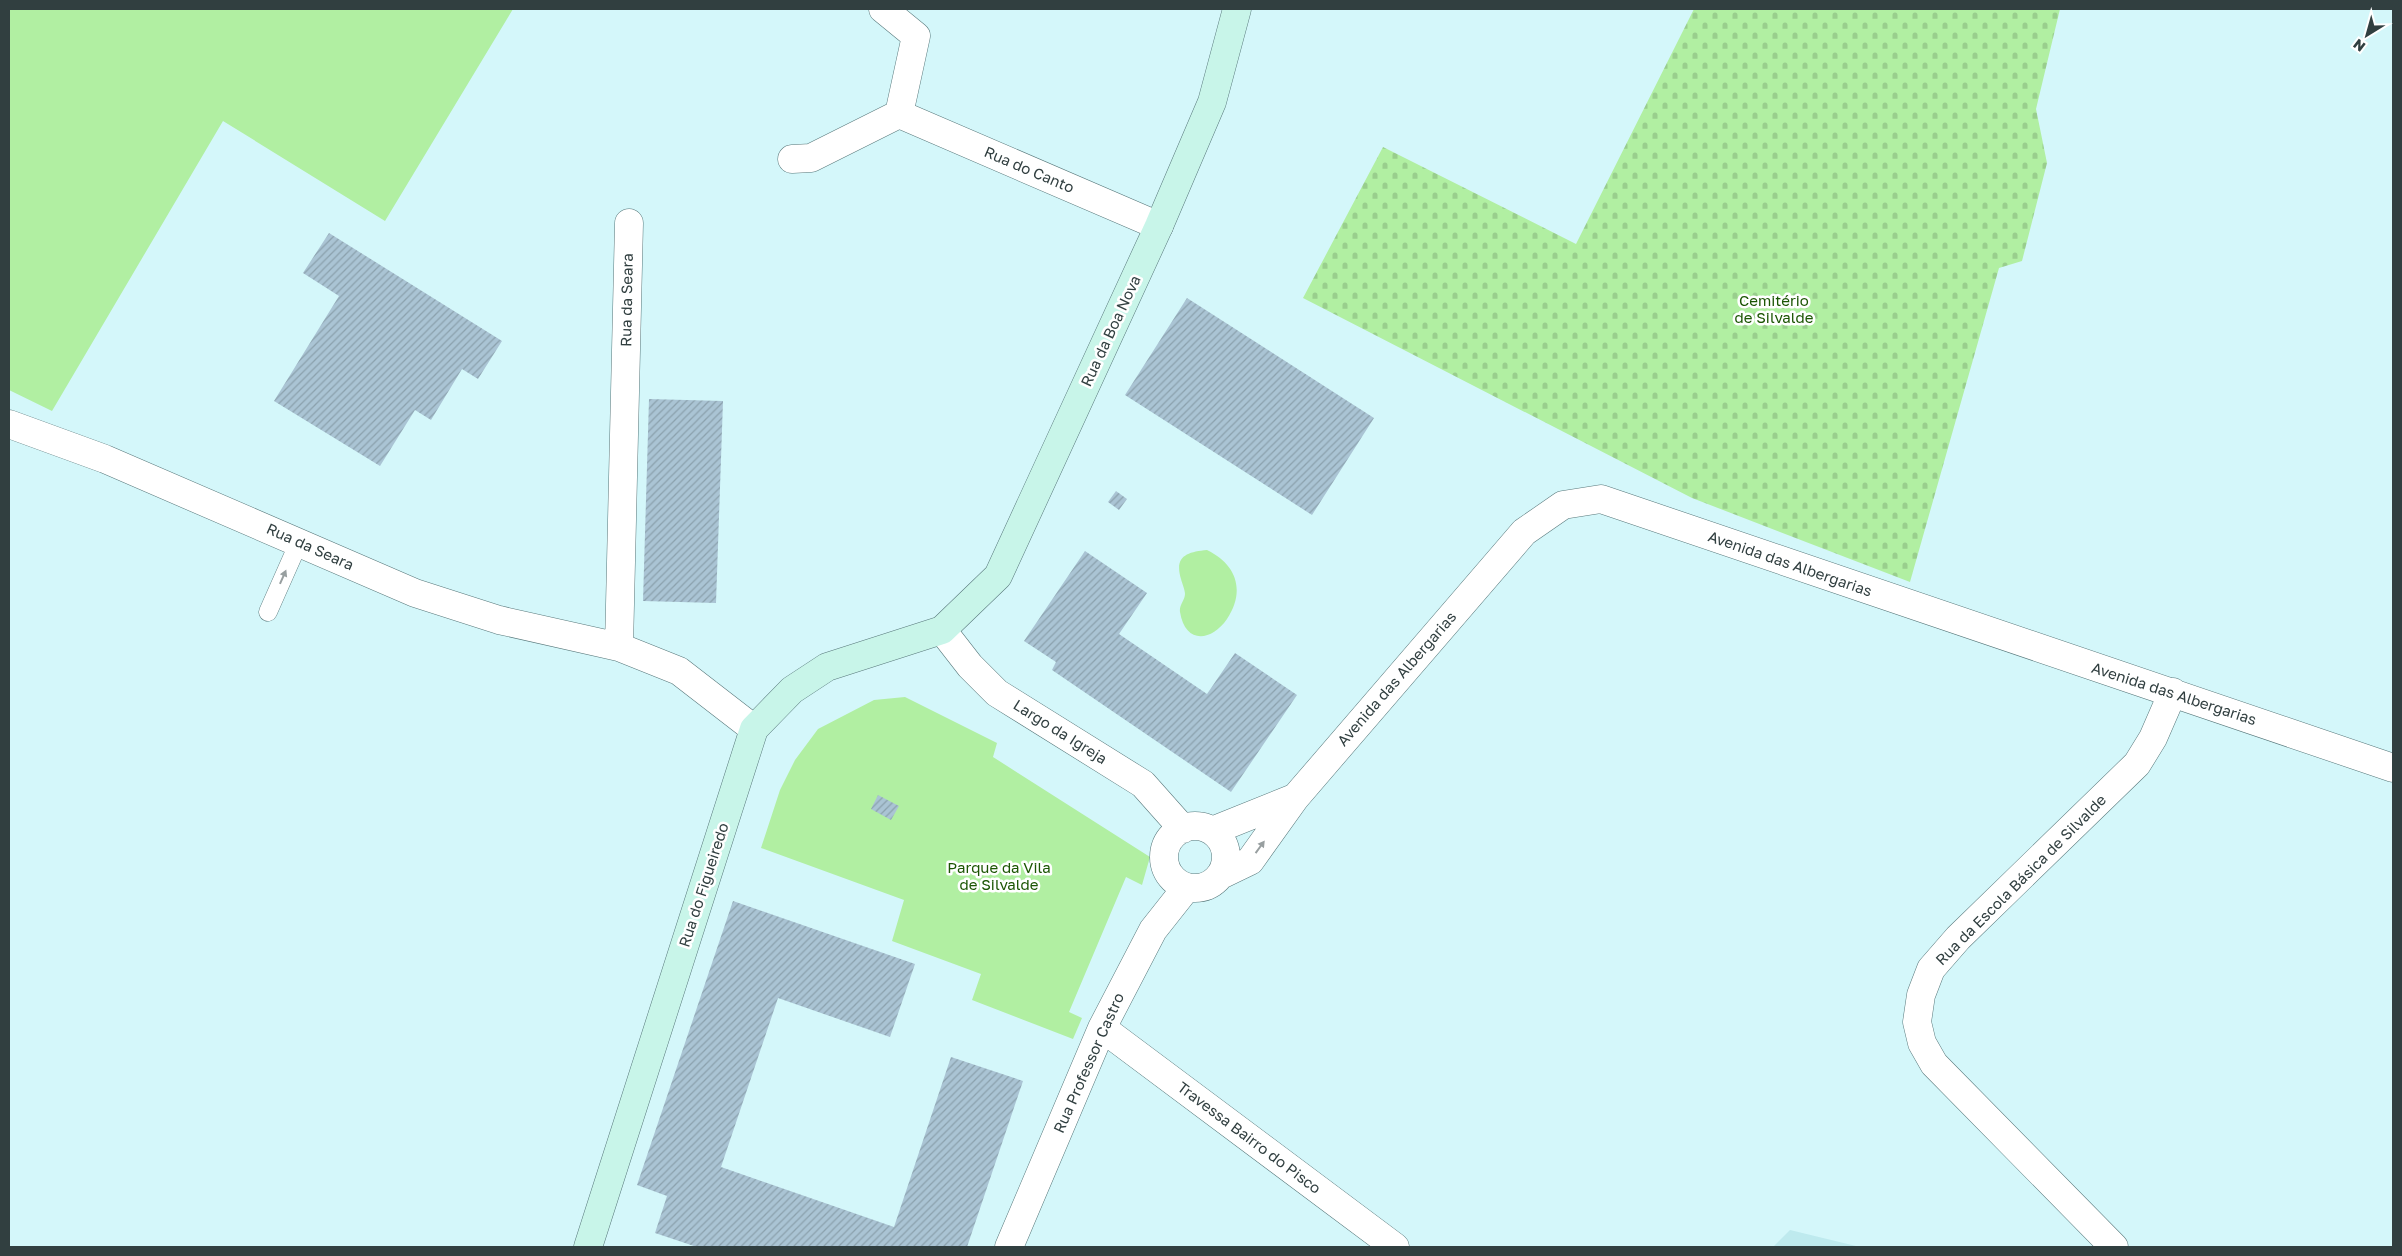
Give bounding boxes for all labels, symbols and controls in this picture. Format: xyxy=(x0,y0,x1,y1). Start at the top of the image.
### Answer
north arrow xyxy=(2342,10,2392,60)
text: N xyxy=(2350,36,2368,56)
street label: Rua do Canto xyxy=(982,142,1077,196)
street label: Rua da Seara xyxy=(616,253,636,347)
street label: Rua da Boa Nova xyxy=(1076,272,1144,389)
park label: Cemitério de Silvalde xyxy=(1735,291,1814,326)
street label: Rua da Seara xyxy=(264,519,357,573)
street label: Avenida das Albergarias xyxy=(1706,527,1875,600)
one-way arrow xyxy=(280,570,288,584)
street label: Avenida das Albergarias xyxy=(1333,607,1460,749)
street label: Avenida das Albergarias xyxy=(2090,658,2259,728)
street label: Largo da Igreja xyxy=(1010,695,1111,767)
street label: Rua da Escola Básica de Silvalde xyxy=(1931,790,2109,968)
street label: Rua do Figueiredo xyxy=(674,820,732,949)
one-way arrow xyxy=(1254,841,1265,854)
park label: Parque da Vila de Silvalde xyxy=(947,858,1051,893)
street label: Rua Professor Castro xyxy=(1049,990,1127,1135)
street label: Travessa Bairro do Pisco xyxy=(1174,1077,1325,1197)

